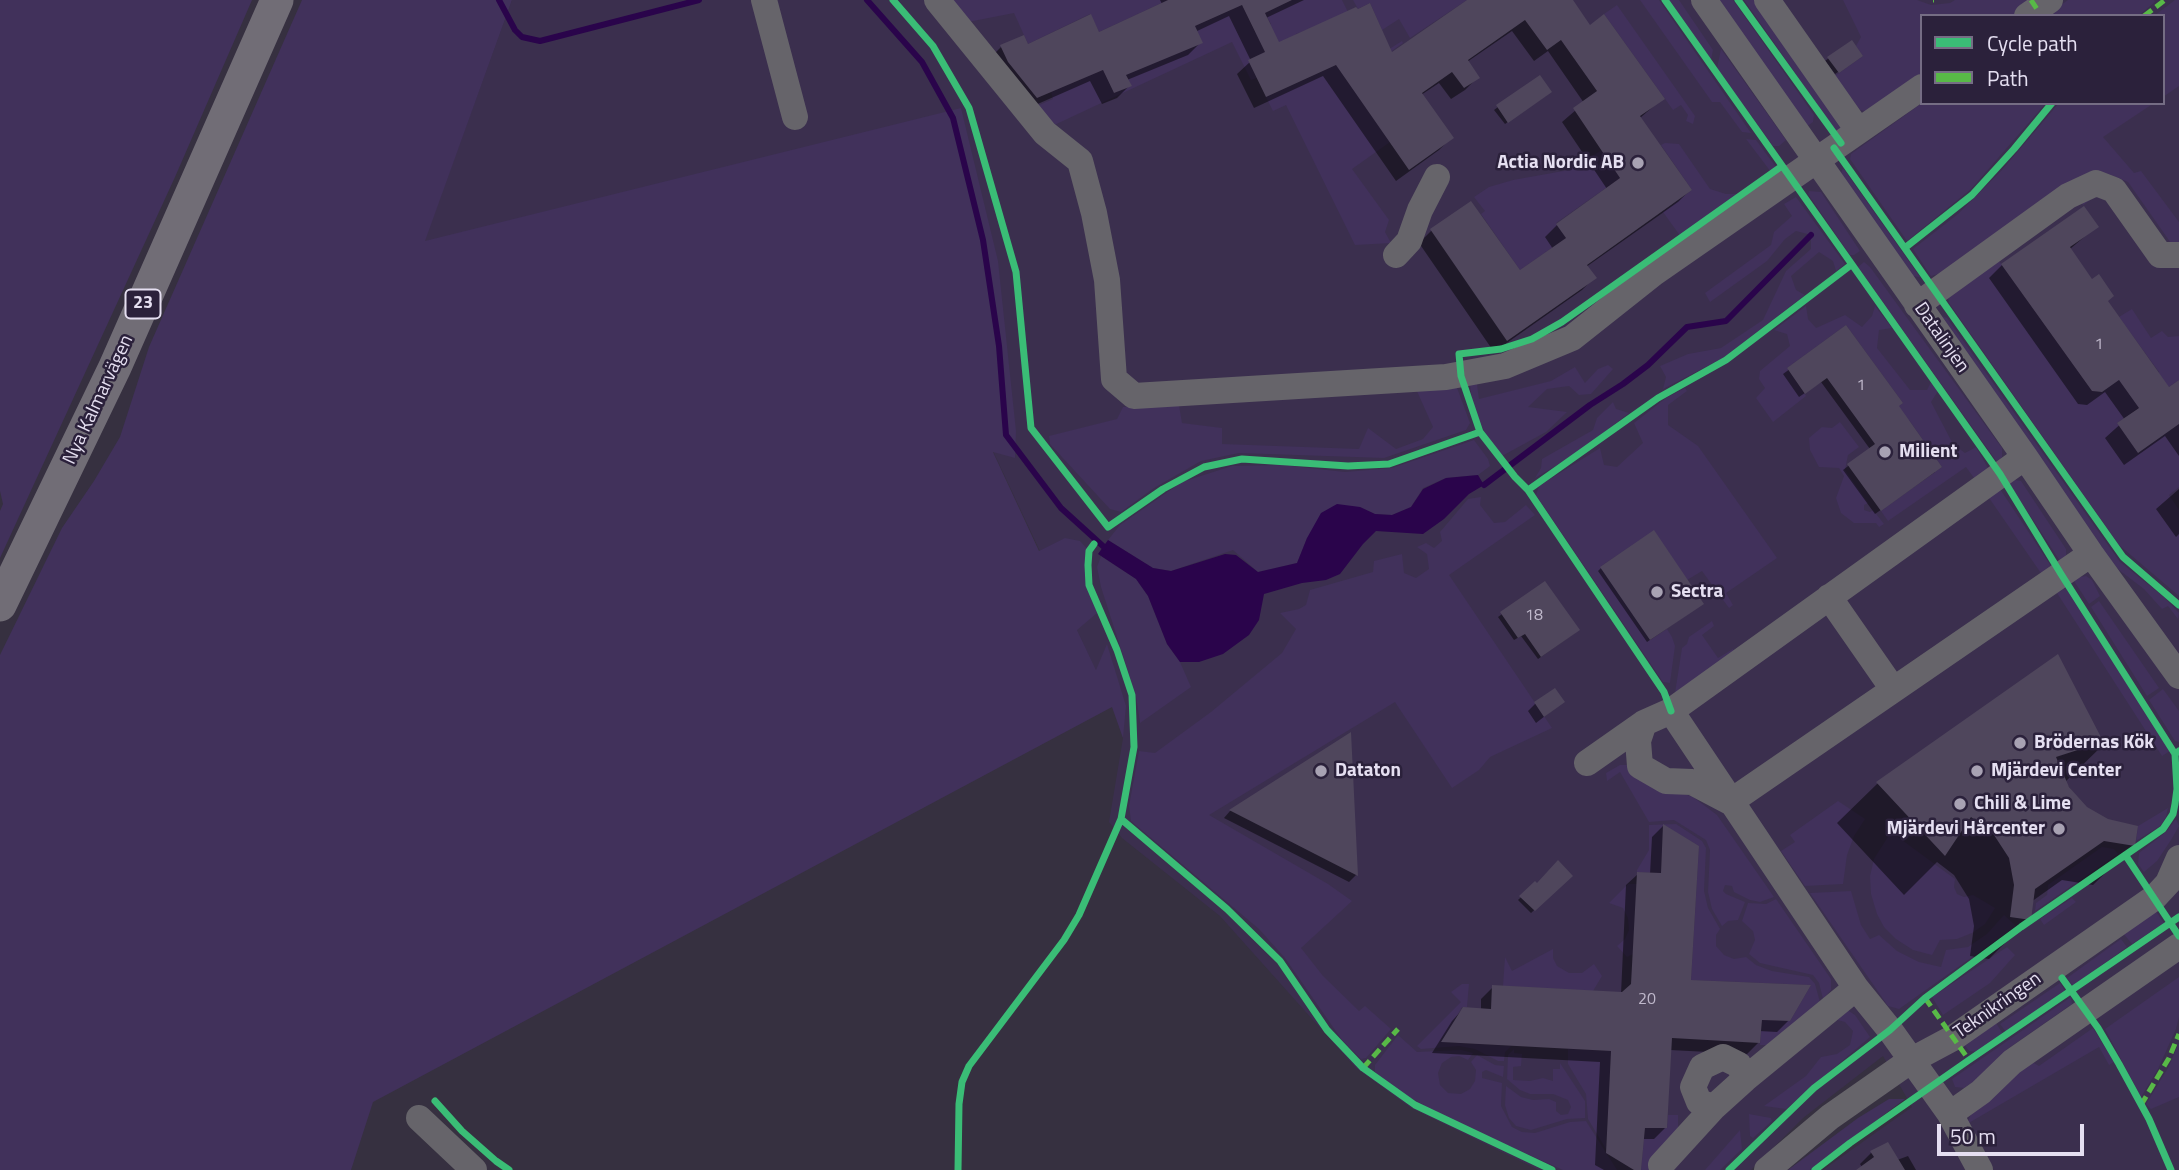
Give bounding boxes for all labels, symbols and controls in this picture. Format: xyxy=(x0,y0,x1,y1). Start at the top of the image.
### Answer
legend xyxy=(1920,14,2165,105)
text: Cycle path xyxy=(1987,27,2078,59)
text: Path xyxy=(1987,62,2029,94)
place label: Actia Nordic AB xyxy=(1497,152,1624,174)
marker: Actia Nordic AB xyxy=(1630,155,1646,171)
road number: 23 xyxy=(125,290,160,318)
street label: Datalinjen xyxy=(1909,298,1973,378)
street label: Nya Kalmarvägen xyxy=(59,332,139,468)
house number: 1 xyxy=(2095,335,2103,355)
house number: 1 xyxy=(1857,376,1865,396)
place label: Milient xyxy=(1899,441,1957,463)
marker: Milient xyxy=(1877,444,1893,460)
place label: Sectra xyxy=(1671,581,1723,603)
marker: Sectra xyxy=(1649,584,1665,600)
house number: 18 xyxy=(1525,606,1543,626)
place label: Brödernas Kök xyxy=(2034,732,2154,754)
marker: Brödernas Kök xyxy=(2012,735,2028,751)
place label: Dataton xyxy=(1335,760,1401,782)
place label: Mjärdevi Center xyxy=(1991,760,2122,782)
marker: Dataton xyxy=(1313,763,1329,779)
marker: Mjärdevi Center xyxy=(1969,763,1985,779)
place label: Chili & Lime xyxy=(1974,793,2071,815)
marker: Chili & Lime xyxy=(1952,796,1968,812)
place label: Mjärdevi Hårcenter xyxy=(1887,818,2045,840)
marker: Mjärdevi Hårcenter xyxy=(2051,821,2067,837)
street label: Teknikringen xyxy=(1950,968,2046,1044)
house number: 20 xyxy=(1638,990,1656,1010)
scale bar xyxy=(1941,1110,2088,1154)
text: 50 m xyxy=(1950,1120,1996,1152)

